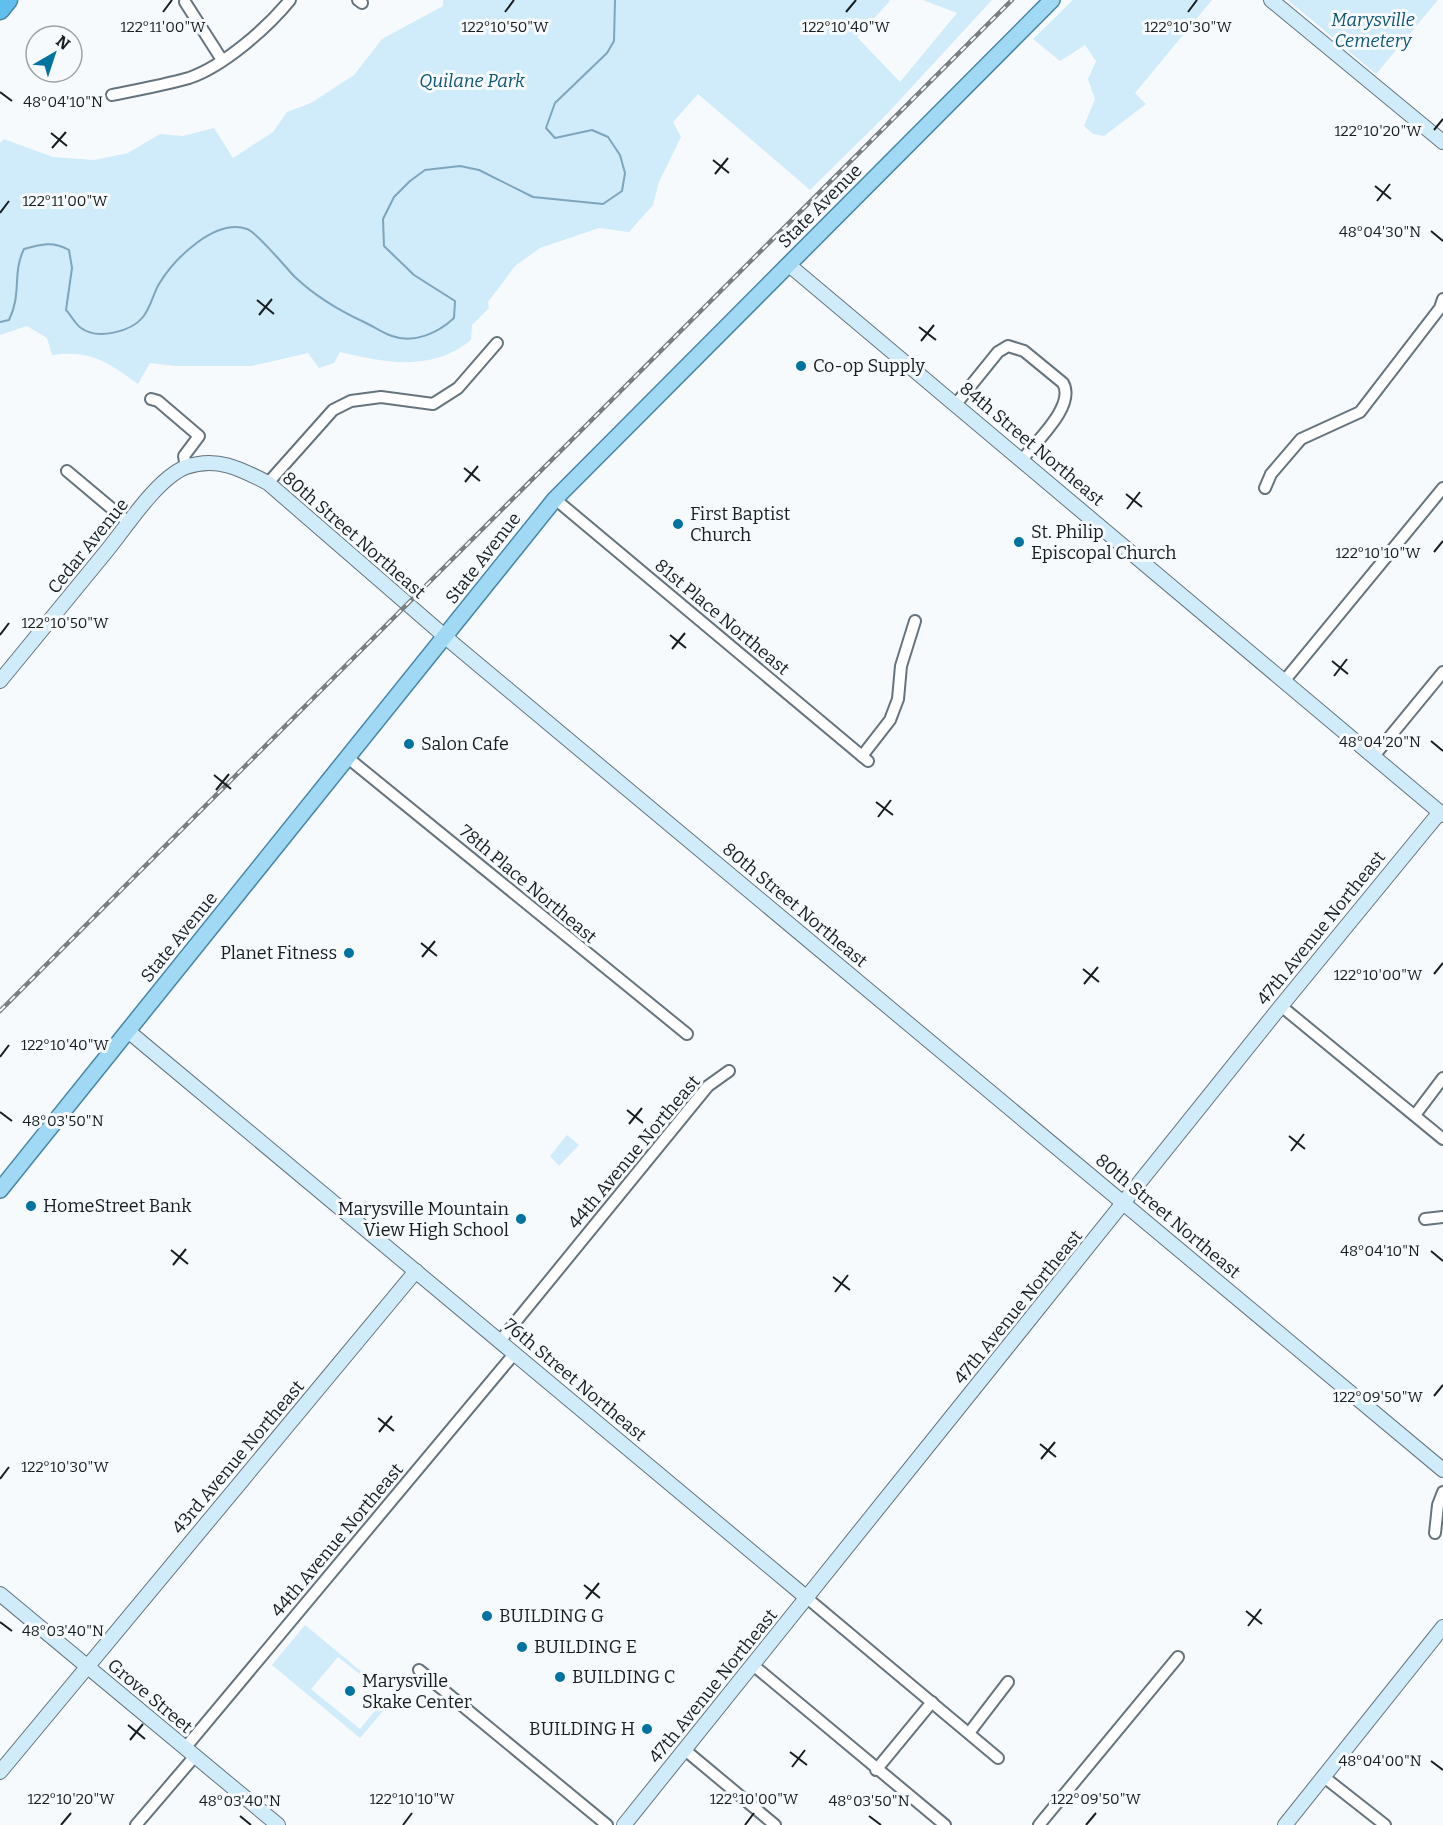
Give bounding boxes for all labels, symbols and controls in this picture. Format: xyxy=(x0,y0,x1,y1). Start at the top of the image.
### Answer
park label: Marysville Cemetery xyxy=(1331,9,1415,52)
text: 122°11'00"W xyxy=(120,18,206,36)
text: 122°10'50"W xyxy=(461,18,549,36)
text: 122°10'40"W xyxy=(802,18,891,36)
text: 122°10'30"W xyxy=(1144,18,1232,36)
north arrow xyxy=(24,24,84,84)
text: N xyxy=(52,31,74,54)
park label: Quilane Park xyxy=(419,70,525,92)
text: 48°04'10"N xyxy=(23,93,103,111)
text: 122°10'20"W xyxy=(1334,122,1422,140)
street label: State Avenue xyxy=(773,159,867,253)
text: 122°11'00"W xyxy=(22,192,108,210)
text: 48°04'30"N xyxy=(1339,223,1421,241)
place label: Co-op Supply xyxy=(813,355,925,377)
marker: Co-op Supply xyxy=(794,359,808,373)
street label: 84th Street Northeast xyxy=(955,377,1109,511)
street label: 80th Street Northeast xyxy=(278,467,430,603)
street label: Cedar Avenue xyxy=(43,494,133,598)
place label: First Baptist Church xyxy=(690,503,791,546)
street label: State Avenue xyxy=(441,508,525,608)
marker: First Baptist Church xyxy=(671,517,685,531)
place label: St. Philip Episcopal Church xyxy=(1031,521,1176,564)
marker: St. Philip Episcopal Church xyxy=(1012,535,1026,549)
text: 122°10'10"W xyxy=(1335,544,1421,562)
street label: 81st Place Northeast xyxy=(650,554,794,680)
text: 122°10'50"W xyxy=(21,614,109,632)
place label: Salon Cafe xyxy=(421,733,509,755)
text: 48°04'20"N xyxy=(1339,733,1421,751)
marker: Salon Cafe xyxy=(402,737,416,751)
street label: 78th Place Northeast xyxy=(455,820,602,948)
street label: 80th Street Northeast xyxy=(718,838,872,972)
street label: 47th Avenue Northeast xyxy=(1252,846,1390,1010)
street label: State Avenue xyxy=(136,887,222,987)
place label: Planet Fitness xyxy=(220,942,337,964)
marker: Planet Fitness xyxy=(342,946,356,960)
text: 122°10'00"W xyxy=(1334,966,1423,984)
text: 122°10'40"W xyxy=(21,1036,110,1054)
street label: 44th Avenue Northeast xyxy=(563,1070,705,1233)
text: 48°03'50"N xyxy=(22,1112,104,1130)
street label: 80th Street Northeast xyxy=(1091,1149,1245,1283)
place label: HomeStreet Bank xyxy=(43,1195,192,1217)
place label: Marysville Mountain View High School xyxy=(338,1198,510,1241)
marker: HomeStreet Bank xyxy=(24,1199,38,1213)
marker: Marysville Mountain View High School xyxy=(514,1212,528,1226)
street label: 47th Avenue Northeast xyxy=(949,1225,1087,1389)
text: 48°04'10"N xyxy=(1340,1242,1420,1260)
street label: 76th Street Northeast xyxy=(499,1314,651,1446)
street label: 43rd Avenue Northeast xyxy=(167,1375,309,1538)
text: 122°09'50"W xyxy=(1333,1388,1424,1406)
text: 122°10'30"W xyxy=(21,1458,109,1476)
street label: 44th Avenue Northeast xyxy=(266,1458,408,1621)
street label: 47th Avenue Northeast xyxy=(644,1604,782,1768)
place label: BUILDING G xyxy=(499,1605,604,1627)
marker: BUILDING G xyxy=(480,1609,494,1623)
text: 48°03'40"N xyxy=(22,1622,104,1640)
place label: BUILDING E xyxy=(534,1636,637,1658)
marker: BUILDING E xyxy=(515,1640,529,1654)
street label: Grove Street xyxy=(103,1654,197,1738)
place label: BUILDING C xyxy=(572,1666,675,1688)
place label: Marysville Skake Center xyxy=(362,1670,472,1713)
marker: BUILDING C xyxy=(553,1670,567,1684)
marker: Marysville Skake Center xyxy=(343,1684,357,1698)
place label: BUILDING H xyxy=(529,1718,635,1740)
marker: BUILDING H xyxy=(640,1722,654,1736)
text: 48°04'00"N xyxy=(1338,1752,1422,1770)
text: 122°10'20"W xyxy=(27,1790,115,1808)
text: 122°10'10"W xyxy=(369,1790,455,1808)
text: 122°10'00"W xyxy=(710,1790,799,1808)
text: 122°09'50"W xyxy=(1051,1790,1142,1808)
text: 48°03'40"N xyxy=(199,1792,281,1810)
text: 48°03'50"N xyxy=(828,1792,910,1810)

